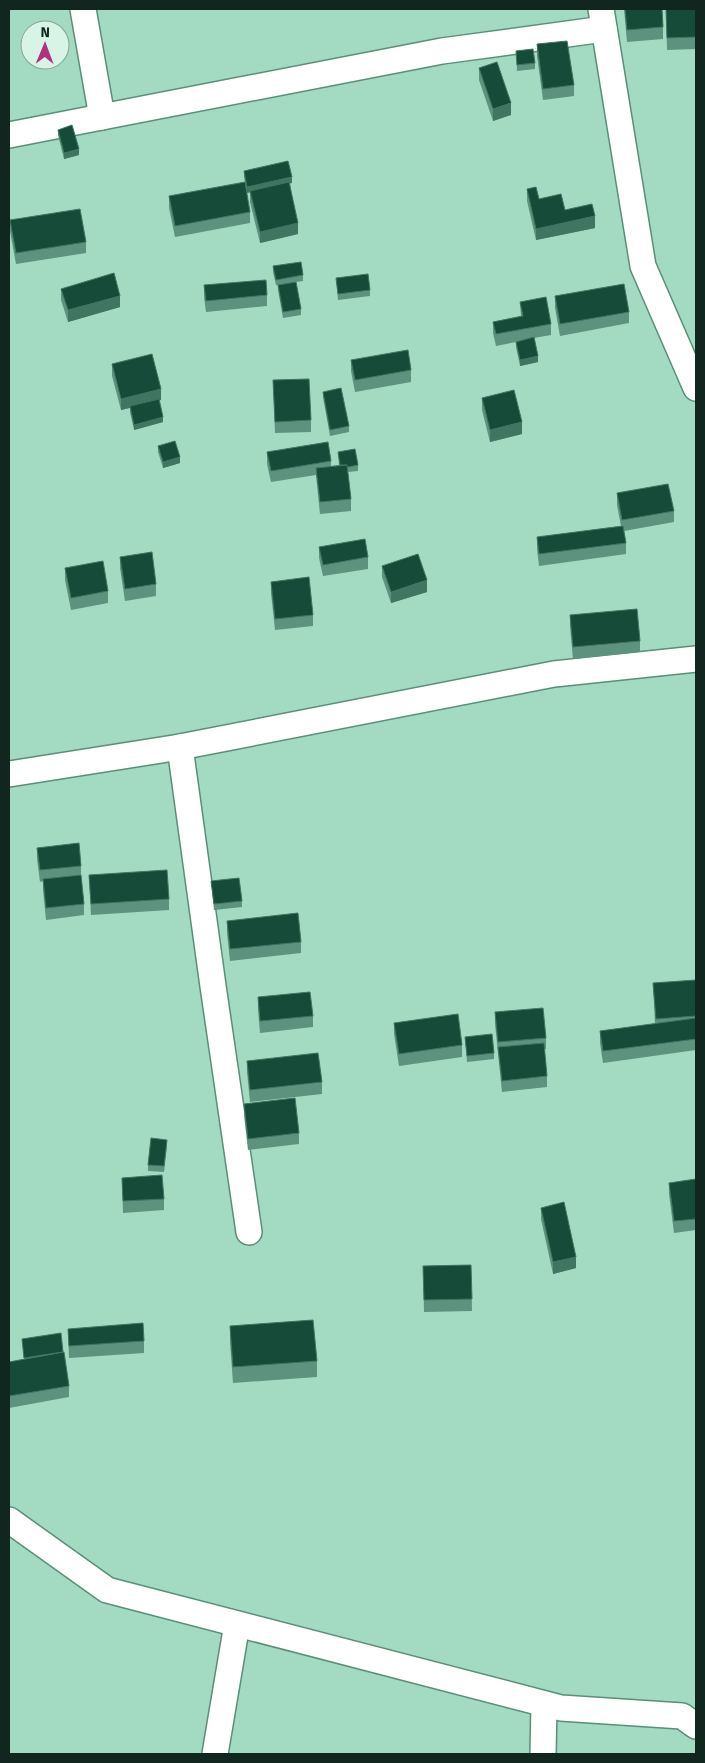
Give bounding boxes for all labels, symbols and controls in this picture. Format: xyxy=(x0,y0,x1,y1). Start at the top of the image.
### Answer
north arrow xyxy=(20,20,70,70)
text: N xyxy=(40,24,50,41)

